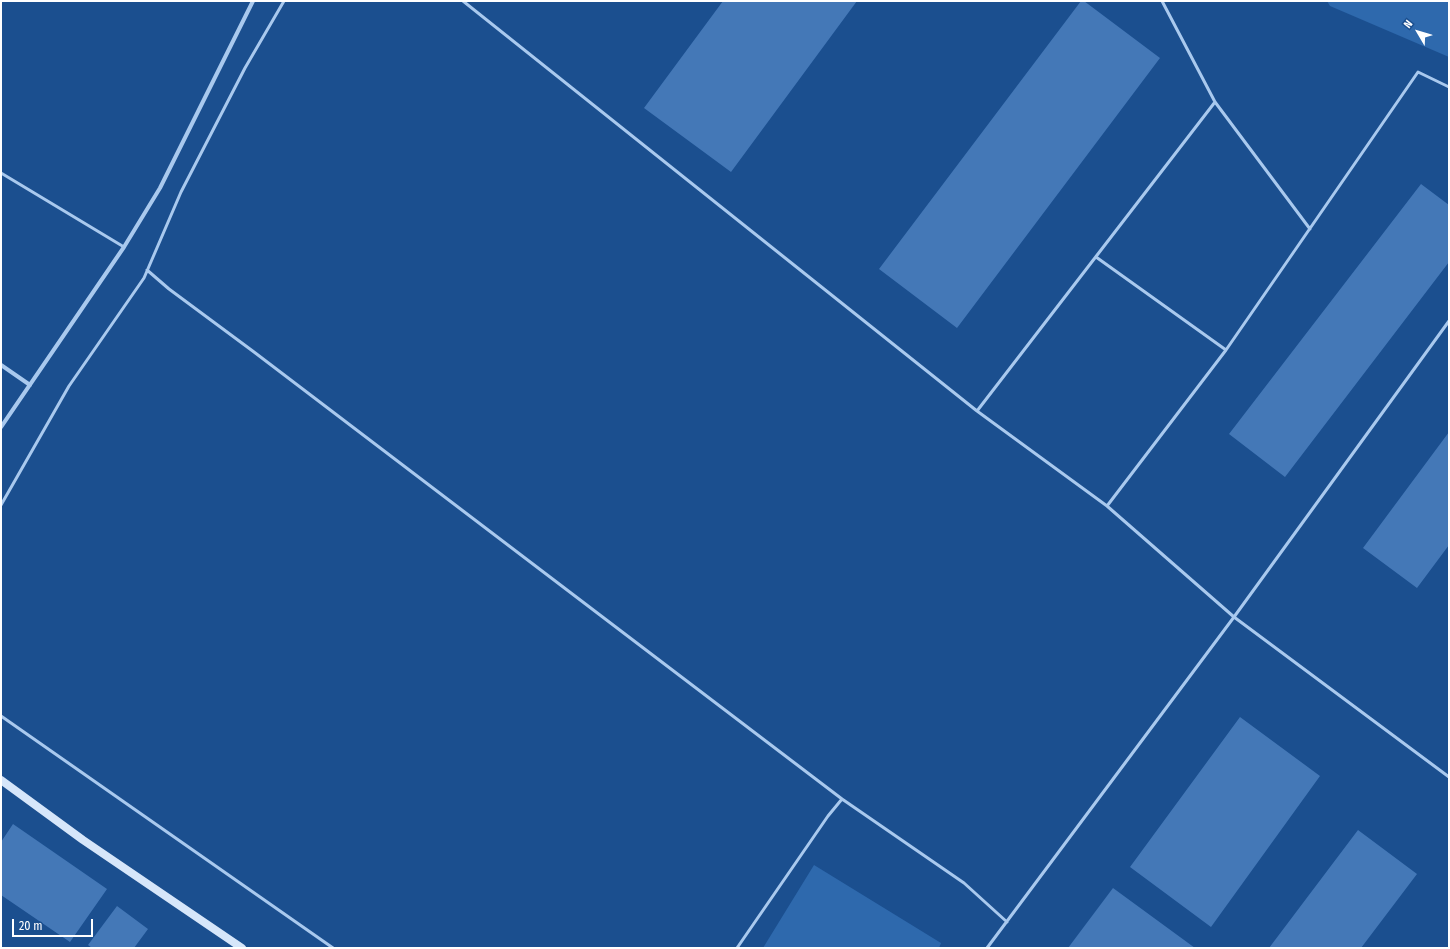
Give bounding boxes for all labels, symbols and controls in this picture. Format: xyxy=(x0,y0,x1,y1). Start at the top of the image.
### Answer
north arrow xyxy=(1398,12,1438,52)
text: N xyxy=(1401,18,1415,31)
scale bar xyxy=(14,911,95,937)
text: 20 m xyxy=(19,919,43,933)

